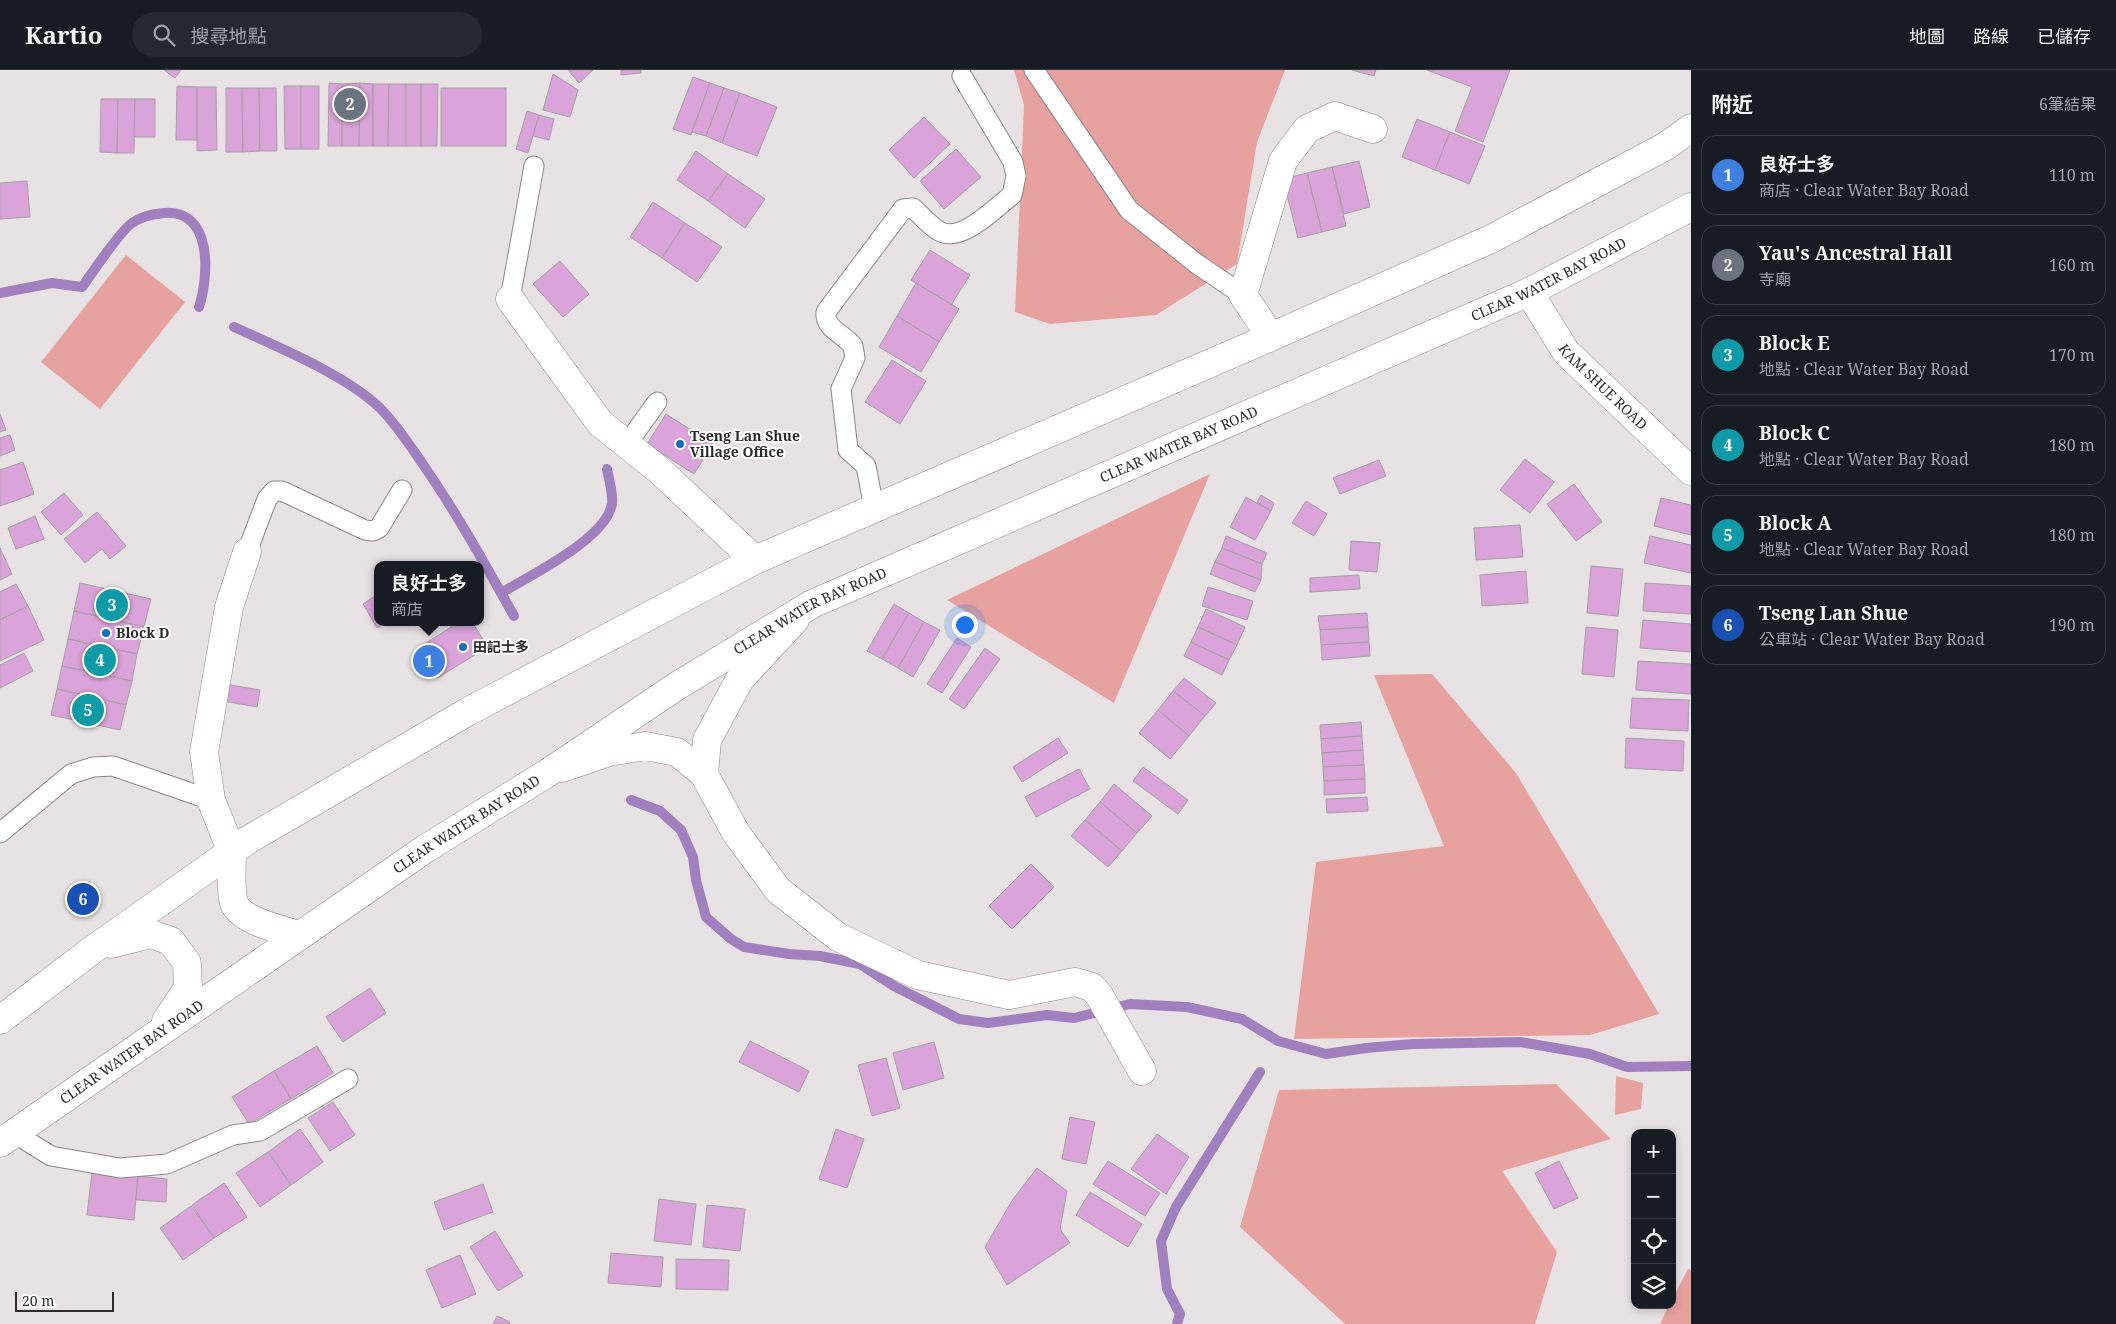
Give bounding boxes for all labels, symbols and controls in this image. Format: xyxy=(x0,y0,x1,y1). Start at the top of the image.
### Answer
search box xyxy=(132,12,482,57)
text: Kartio xyxy=(25,18,102,51)
icon: search xyxy=(150,21,178,49)
text: 搜尋地點 xyxy=(190,23,267,49)
text: 地圖 xyxy=(1909,24,1945,48)
text: 路線 xyxy=(1973,24,2009,48)
text: 已儲存 xyxy=(2037,24,2091,48)
pin: 2 xyxy=(334,85,366,123)
text: 附近 xyxy=(1711,90,1753,118)
text: 6筆結果 xyxy=(2039,93,2096,115)
text: 良好士多 xyxy=(1759,151,1835,177)
text: 1 xyxy=(1723,164,1733,186)
text: 110 m xyxy=(2049,164,2095,186)
text: 商店 · Clear Water Bay Road xyxy=(1759,179,1969,201)
street label: CLEAR WATER BAY ROAD xyxy=(1468,233,1629,325)
text: Yau's Ancestral Hall xyxy=(1759,240,1952,266)
text: 2 xyxy=(1723,254,1733,276)
text: 160 m xyxy=(2049,254,2095,276)
text: 寺廟 xyxy=(1759,268,1791,290)
text: Block E xyxy=(1759,330,1830,356)
street label: KAM SHUE ROAD xyxy=(1554,340,1652,434)
text: 3 xyxy=(1723,344,1733,366)
text: 170 m xyxy=(2049,344,2095,366)
text: 地點 · Clear Water Bay Road xyxy=(1759,358,1969,380)
street label: CLEAR WATER BAY ROAD xyxy=(1097,401,1261,487)
text: Block C xyxy=(1759,420,1830,446)
place label: Tseng Lan Shue Village Office xyxy=(690,426,800,461)
text: 4 xyxy=(1723,434,1733,456)
text: 180 m xyxy=(2049,434,2095,456)
marker: Tseng Lan Shue Village Office xyxy=(674,438,686,450)
text: 地點 · Clear Water Bay Road xyxy=(1759,448,1969,470)
text: Block A xyxy=(1759,510,1832,536)
text: 5 xyxy=(1723,524,1733,546)
text: 180 m xyxy=(2049,524,2095,546)
text: 地點 · Clear Water Bay Road xyxy=(1759,538,1969,560)
popup xyxy=(374,561,484,626)
street label: CLEAR WATER BAY ROAD xyxy=(730,563,889,659)
text: 良好士多 xyxy=(391,570,467,596)
pin: 3 xyxy=(96,586,128,624)
text: 商店 xyxy=(391,598,423,620)
text: Tseng Lan Shue xyxy=(1759,600,1908,626)
your location xyxy=(952,612,978,638)
text: 6 xyxy=(1723,614,1733,636)
text: 190 m xyxy=(2049,614,2095,636)
place label: Block D xyxy=(116,623,170,642)
marker: Block D xyxy=(100,627,112,639)
text: 公車站 · Clear Water Bay Road xyxy=(1759,628,1985,650)
place label: 田記士多 xyxy=(473,637,529,656)
pin: 4 xyxy=(84,641,116,679)
marker: 田記士多 xyxy=(457,641,469,653)
pin: 1 xyxy=(413,642,445,680)
pin: 5 xyxy=(72,691,104,729)
street label: CLEAR WATER BAY ROAD xyxy=(389,770,543,878)
pin: 6 xyxy=(67,880,99,918)
street label: CLEAR WATER BAY ROAD xyxy=(56,995,207,1108)
map controls xyxy=(1631,1129,1676,1309)
button: + xyxy=(1631,1129,1676,1174)
button: − xyxy=(1631,1174,1676,1219)
button: locate xyxy=(1631,1219,1676,1264)
button: layers xyxy=(1631,1264,1676,1309)
scale bar xyxy=(15,1289,114,1312)
text: 20 m xyxy=(22,1291,55,1310)

